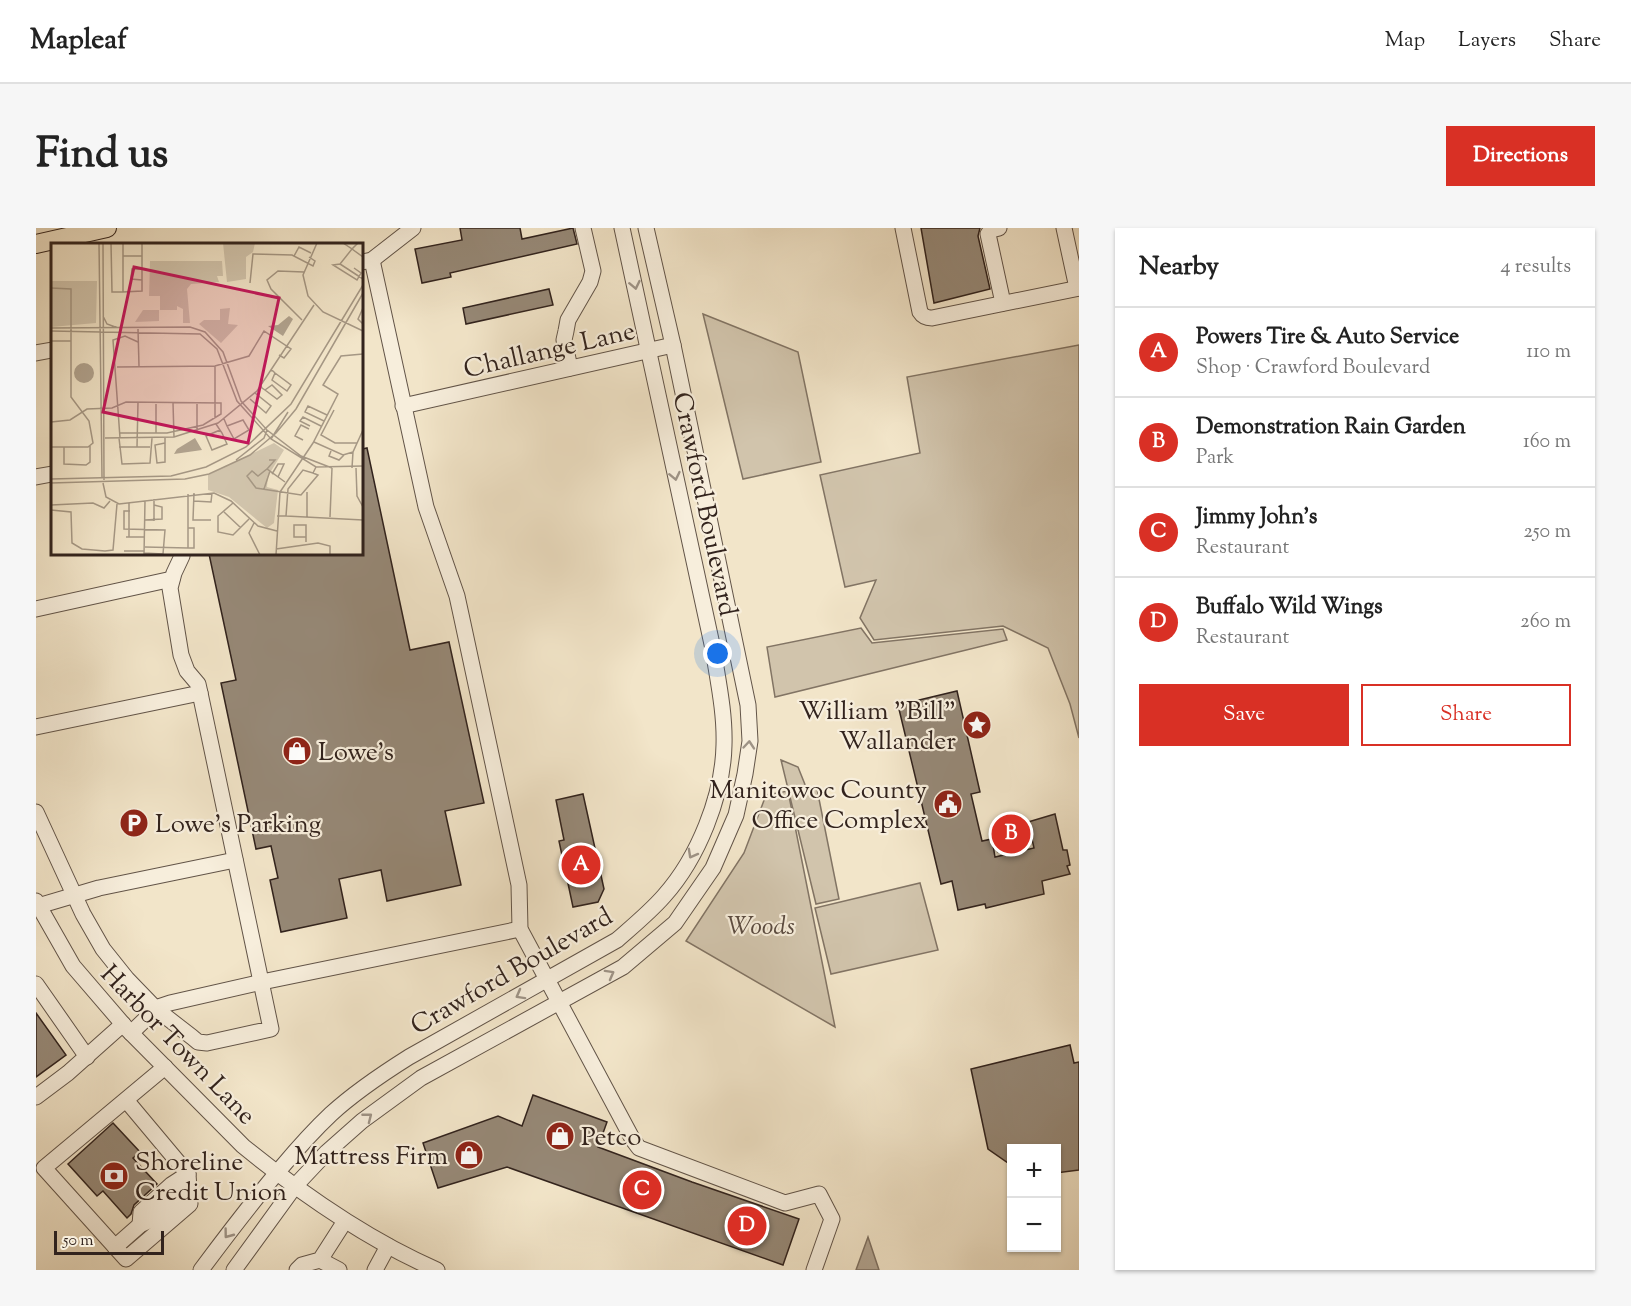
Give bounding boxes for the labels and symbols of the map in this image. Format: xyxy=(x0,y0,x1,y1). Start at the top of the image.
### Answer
inset map xyxy=(51,243,363,555)
one-way arrow xyxy=(627,280,640,290)
street label: Challange Lane xyxy=(460,314,639,389)
street label: Crawford Boulevard xyxy=(662,389,745,620)
one-way arrow xyxy=(668,470,681,480)
your location xyxy=(703,639,732,668)
place label: William "Bill" Wallander xyxy=(798,694,956,761)
place icon: William "Bill" Wallander xyxy=(961,709,993,741)
shop icon: Lowe's xyxy=(281,735,313,767)
place label: Lowe's xyxy=(318,735,394,772)
one-way arrow xyxy=(742,740,755,750)
place label: Manitowoc County Office Complex xyxy=(710,773,927,840)
public building icon: Manitowoc County Office Complex xyxy=(932,788,964,820)
parking icon: Lowe's Parking xyxy=(118,807,150,839)
place label: Lowe's Parking xyxy=(155,807,321,844)
pin: B xyxy=(992,812,1030,856)
pin: A xyxy=(562,842,600,888)
one-way arrow xyxy=(688,848,700,858)
street label: Crawford Boulevard xyxy=(404,899,620,1045)
park label: Woods xyxy=(727,909,795,946)
street label: Harbor Town Lane xyxy=(91,957,263,1134)
one-way arrow xyxy=(604,970,614,981)
one-way arrow xyxy=(516,988,526,999)
one-way arrow xyxy=(361,1113,372,1124)
shop icon: Petco xyxy=(544,1120,576,1152)
place label: Petco xyxy=(581,1120,641,1157)
place label: Mattress Firm xyxy=(294,1139,448,1176)
shop icon: Mattress Firm xyxy=(453,1139,485,1171)
place label: Shoreline Credit Union xyxy=(135,1145,287,1212)
bank icon: Shoreline Credit Union xyxy=(98,1160,130,1192)
pin: C xyxy=(622,1168,662,1212)
pin: D xyxy=(728,1204,766,1248)
scale bar xyxy=(54,1228,164,1256)
one-way arrow xyxy=(224,1228,235,1239)

